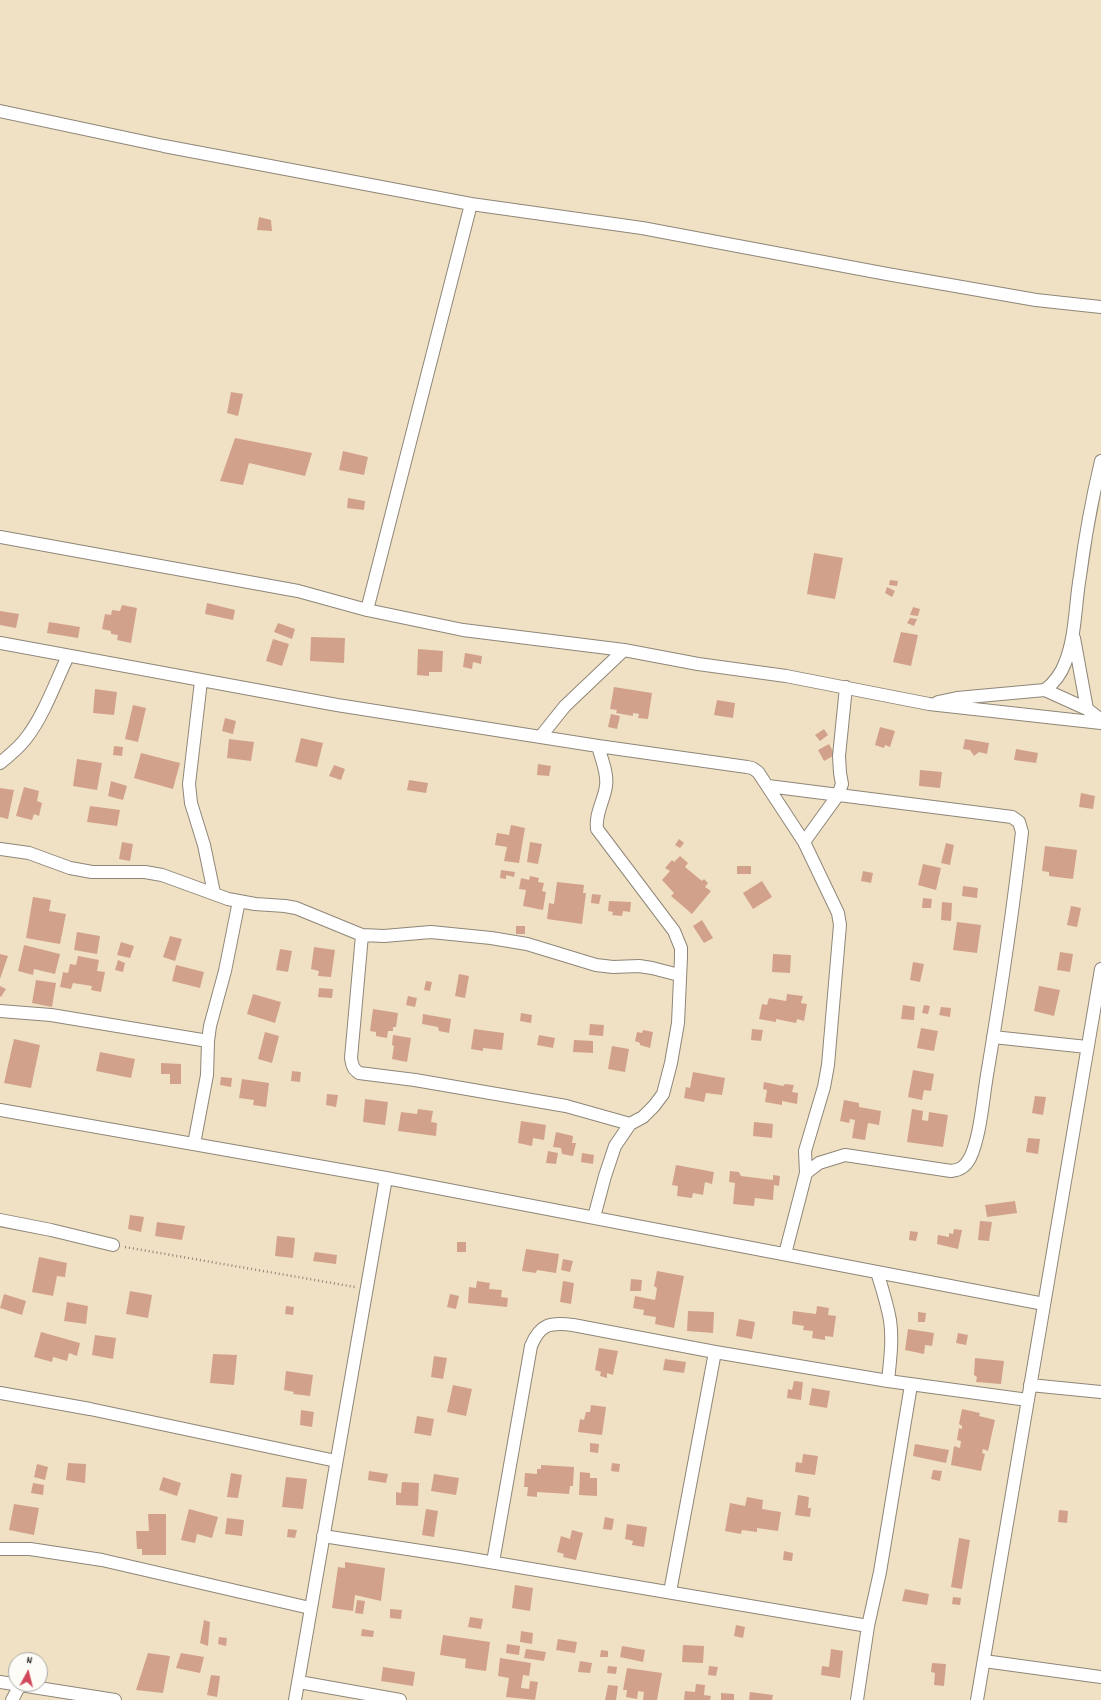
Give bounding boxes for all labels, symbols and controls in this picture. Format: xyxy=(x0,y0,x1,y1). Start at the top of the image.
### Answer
north arrow xyxy=(8,1652,48,1692)
text: N xyxy=(26,1653,33,1669)

